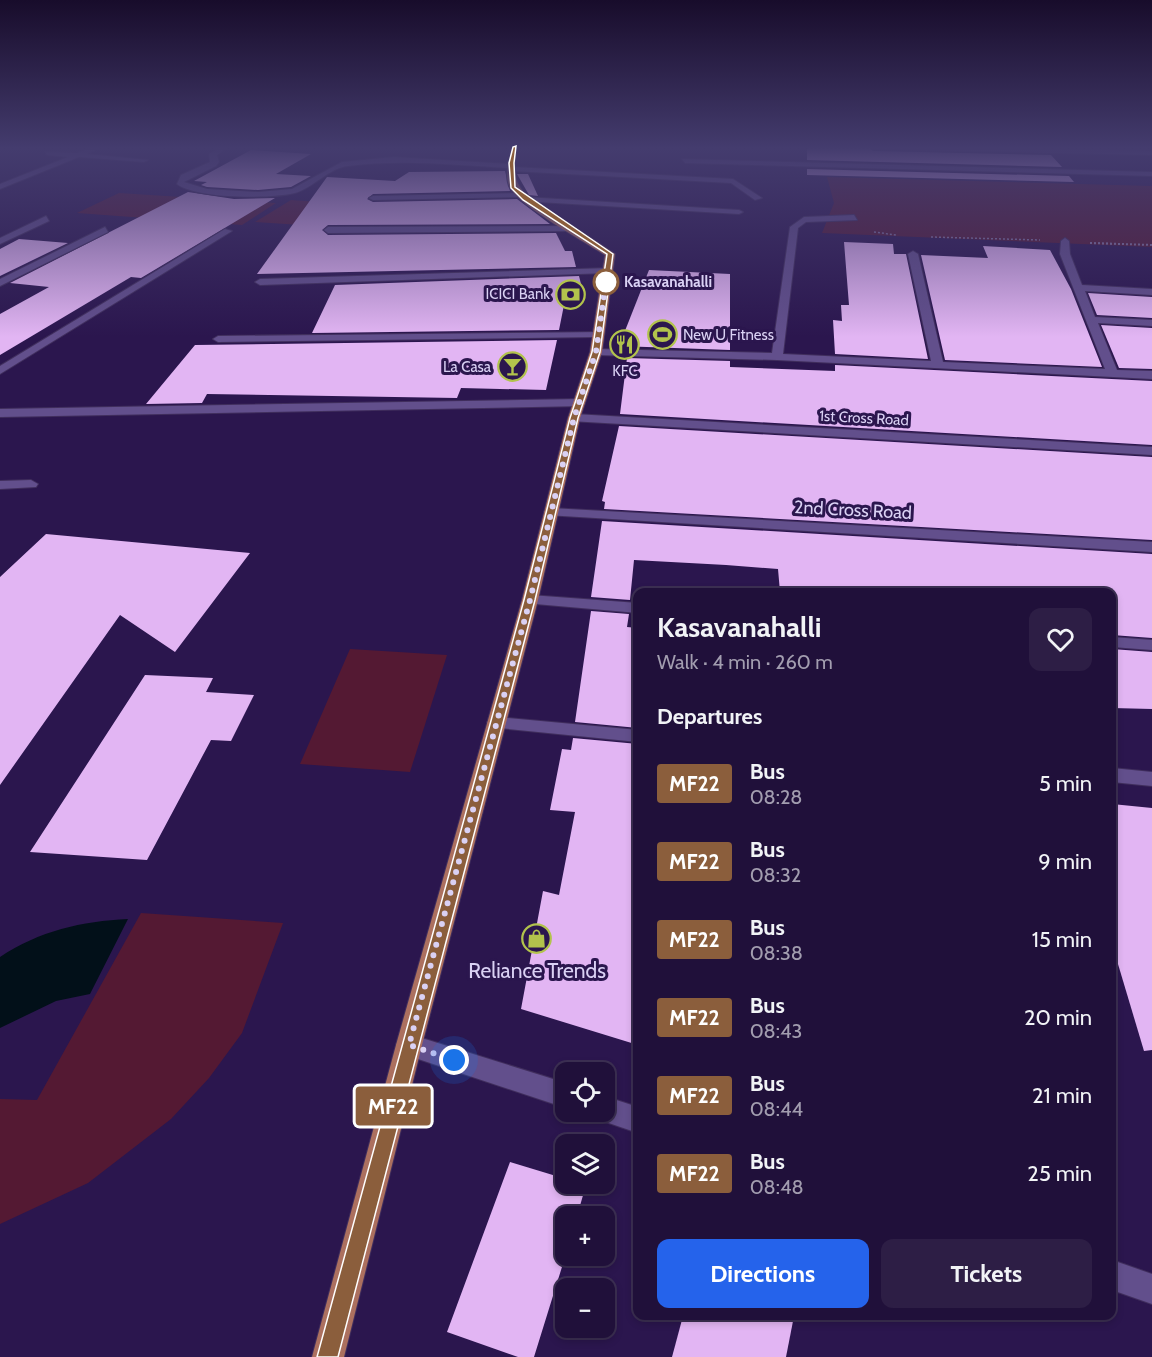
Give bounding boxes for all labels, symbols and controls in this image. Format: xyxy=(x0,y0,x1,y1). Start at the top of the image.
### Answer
marker: Kasavanahalli xyxy=(593,269,619,295)
place label: Kasavanahalli xyxy=(624,273,712,291)
bank icon: ICICI Bank xyxy=(555,278,587,310)
place label: ICICI Bank xyxy=(485,285,550,303)
sports icon: New U Fitness xyxy=(646,319,678,351)
place label: New U Fitness xyxy=(683,326,774,344)
restaurant icon: KFC xyxy=(609,328,641,360)
bar icon: La Casa xyxy=(496,351,528,383)
place label: La Casa xyxy=(443,358,492,376)
place label: KFC xyxy=(612,362,638,380)
street label: 1st Cross Road xyxy=(819,407,909,429)
street label: 2nd Cross Road xyxy=(794,496,912,524)
button: heart xyxy=(1029,608,1092,671)
text: Kasavanahalli xyxy=(657,610,822,644)
text: Walk · 4 min · 260 m xyxy=(657,650,833,674)
text: Departures xyxy=(657,703,762,730)
text: Bus xyxy=(750,758,785,785)
text: 5 min xyxy=(1039,770,1092,797)
text: MF22 xyxy=(669,771,720,796)
text: 08:28 xyxy=(750,785,802,809)
text: Bus xyxy=(750,836,785,863)
text: 9 min xyxy=(1038,848,1092,875)
text: MF22 xyxy=(669,849,720,874)
text: 08:32 xyxy=(750,863,801,887)
text: Bus xyxy=(750,914,785,941)
shop icon: Reliance Trends xyxy=(521,923,553,955)
text: 15 min xyxy=(1032,926,1092,953)
text: MF22 xyxy=(669,927,720,952)
text: 08:38 xyxy=(750,941,803,965)
place label: Reliance Trends xyxy=(468,958,606,983)
text: Bus xyxy=(750,992,785,1019)
text: 20 min xyxy=(1024,1004,1092,1031)
text: MF22 xyxy=(669,1005,720,1030)
text: 08:43 xyxy=(750,1019,802,1043)
your location xyxy=(439,1045,469,1075)
map controls xyxy=(555,1062,615,1338)
button: locate xyxy=(555,1062,615,1122)
text: Bus xyxy=(750,1070,785,1097)
text: 21 min xyxy=(1032,1082,1092,1109)
text: MF22 xyxy=(669,1083,720,1108)
line badge: MF22 xyxy=(351,1086,435,1126)
text: MF22 xyxy=(368,1094,418,1119)
text: 08:44 xyxy=(750,1097,803,1121)
button: layers xyxy=(555,1134,615,1194)
text: Bus xyxy=(750,1148,785,1175)
text: 25 min xyxy=(1027,1160,1092,1187)
text: MF22 xyxy=(669,1161,720,1186)
text: 08:48 xyxy=(750,1175,804,1199)
button: + xyxy=(555,1206,615,1266)
button: Directions xyxy=(657,1239,869,1308)
button: Tickets xyxy=(881,1239,1092,1308)
button: − xyxy=(555,1278,615,1338)

